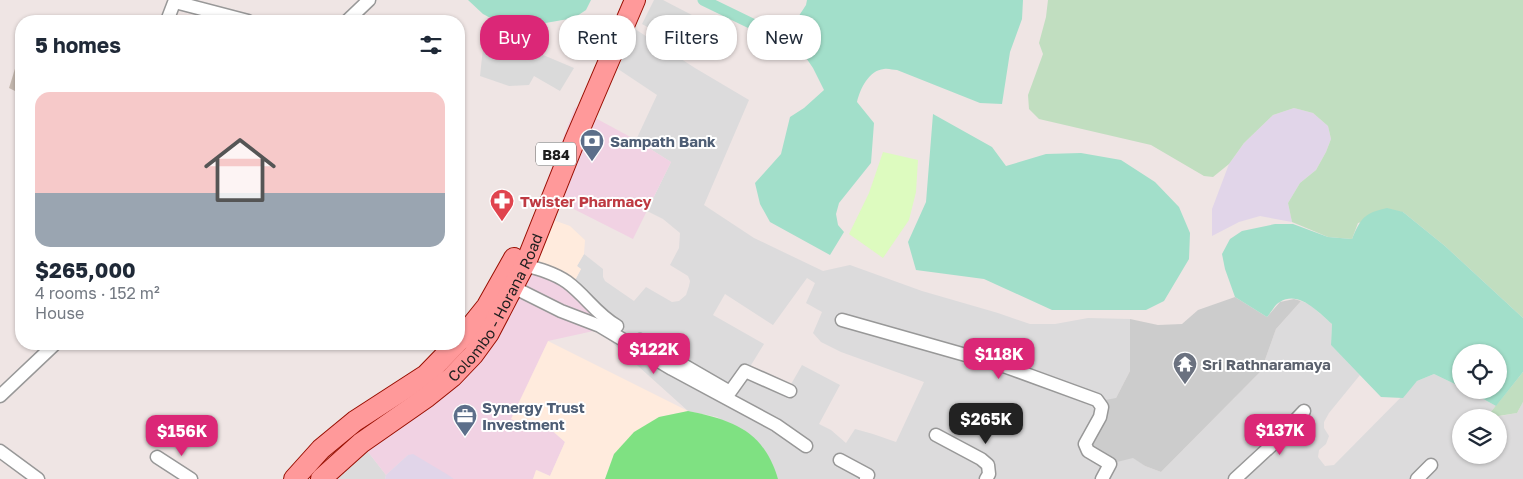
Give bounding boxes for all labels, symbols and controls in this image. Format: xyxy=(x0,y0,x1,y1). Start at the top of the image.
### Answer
chip: Buy xyxy=(480,15,549,60)
chip: Rent xyxy=(559,15,636,60)
chip: Filters xyxy=(646,15,737,60)
chip: New xyxy=(747,15,821,60)
icon: filters xyxy=(417,31,445,59)
text: 5 homes xyxy=(35,32,121,58)
icon: home xyxy=(195,125,285,215)
bank icon: Sampath Bank xyxy=(579,128,605,162)
place label: Sampath Bank xyxy=(610,132,716,150)
road number: B84 xyxy=(536,142,576,166)
pharmacy icon: Twister Pharmacy xyxy=(489,188,515,222)
place label: Twister Pharmacy xyxy=(520,192,652,210)
street label: Colombo - Horana Road xyxy=(444,231,546,385)
text: $265,000 xyxy=(35,257,136,283)
text: 4 rooms · 152 m² xyxy=(35,283,160,303)
text: House xyxy=(35,303,84,323)
pin: $122K xyxy=(619,332,689,375)
pin: $118K xyxy=(964,338,1034,380)
text: $122K xyxy=(629,339,679,359)
text: $118K xyxy=(974,344,1024,364)
map controls xyxy=(1452,344,1507,464)
button: locate xyxy=(1452,344,1507,399)
temple icon: Sri Rathnaramaya xyxy=(1172,351,1198,385)
place label: Sri Rathnaramaya xyxy=(1202,355,1331,373)
place label: Synergy Trust Investment xyxy=(482,398,585,433)
pin: $265K xyxy=(951,402,1021,445)
office icon: Synergy Trust Investment xyxy=(452,403,478,437)
text: $265K xyxy=(960,409,1012,429)
button: layers xyxy=(1452,409,1507,464)
pin: $156K xyxy=(147,414,217,457)
pin: $137K xyxy=(1245,414,1315,456)
text: $137K xyxy=(1255,420,1305,440)
text: $156K xyxy=(157,421,207,441)

